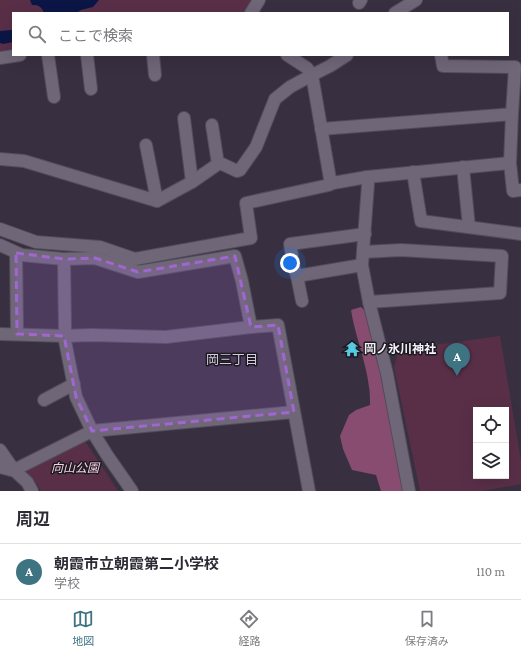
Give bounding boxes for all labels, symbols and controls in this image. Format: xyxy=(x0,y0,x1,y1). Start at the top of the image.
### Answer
search box xyxy=(12,12,509,56)
icon: search xyxy=(26,23,48,45)
text: ここで検索 xyxy=(58,28,133,44)
your location xyxy=(280,253,300,273)
temple icon: 岡ノ氷川神社 xyxy=(343,340,361,358)
place label: 岡ノ氷川神社 xyxy=(364,342,436,356)
pin: A xyxy=(444,343,470,376)
district label: 岡三丁目 xyxy=(206,352,258,367)
map controls xyxy=(473,407,509,479)
button: locate xyxy=(473,407,509,443)
button: layers xyxy=(473,443,509,479)
park label: 向山公園 xyxy=(51,461,101,475)
text: 周辺 xyxy=(16,510,50,529)
text: 朝霞市立朝霞第二小学校 xyxy=(54,556,219,572)
text: A xyxy=(25,564,33,579)
text: 110 m xyxy=(476,564,505,579)
text: 学校 xyxy=(54,576,80,591)
tab: 地図 xyxy=(72,608,94,648)
tab: 経路 xyxy=(238,608,260,648)
tab: 保存済み xyxy=(405,608,449,648)

